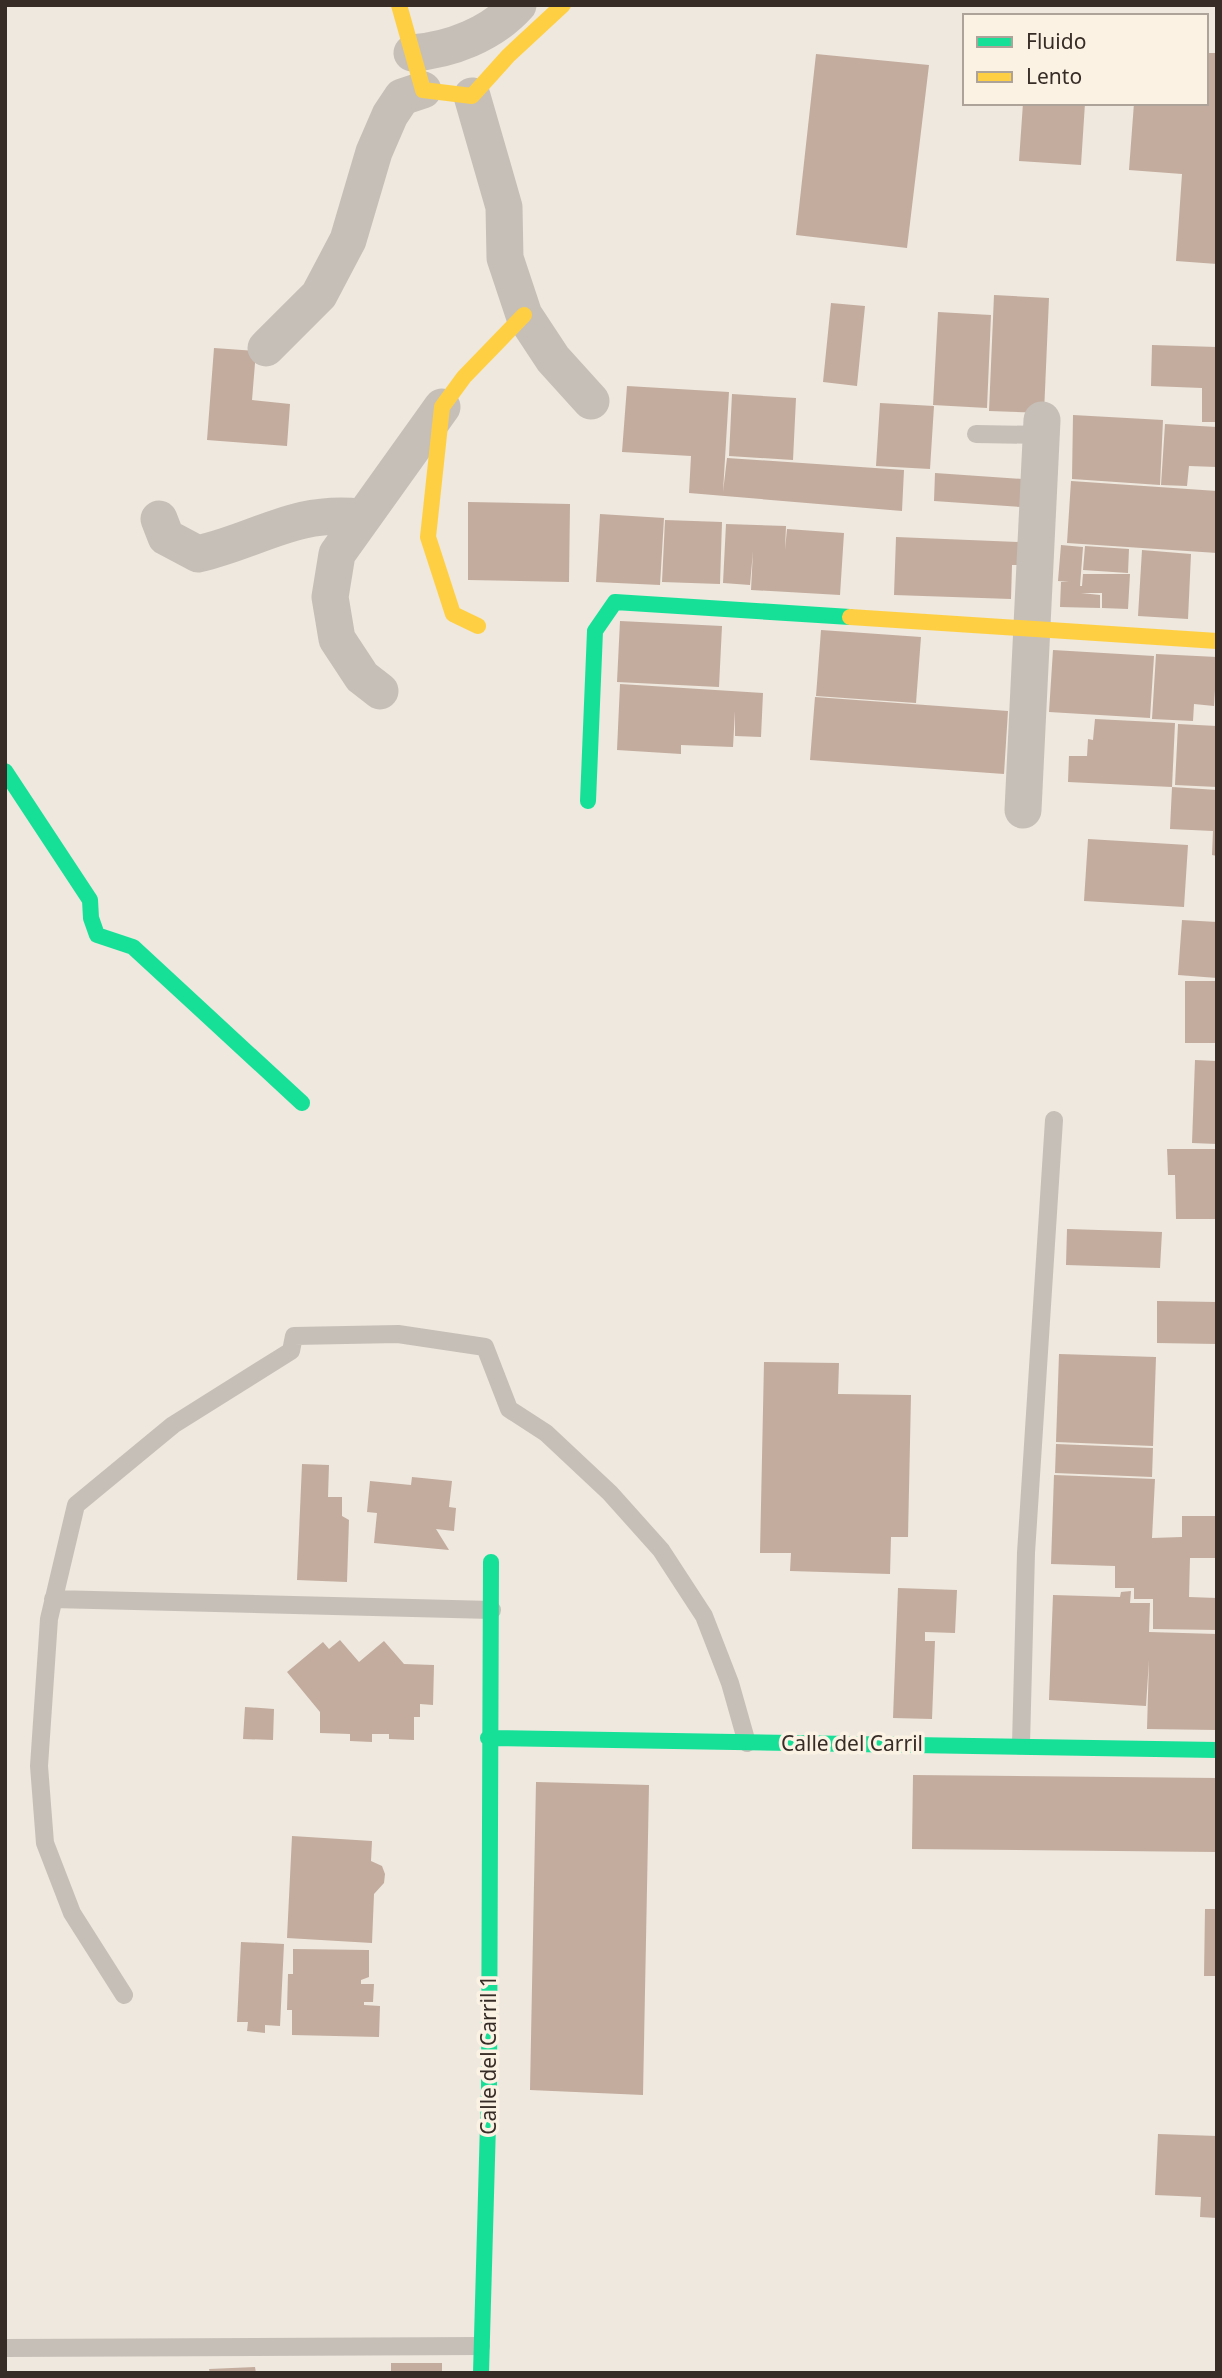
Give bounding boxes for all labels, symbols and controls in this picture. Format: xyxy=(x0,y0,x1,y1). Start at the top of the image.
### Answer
legend xyxy=(963,14,1208,105)
text: Fluido xyxy=(1026,27,1086,55)
text: Lento xyxy=(1026,62,1082,90)
street label: Calle del Carril xyxy=(781,1729,923,1757)
street label: Calle del Carril 1 xyxy=(474,1975,502,2135)

